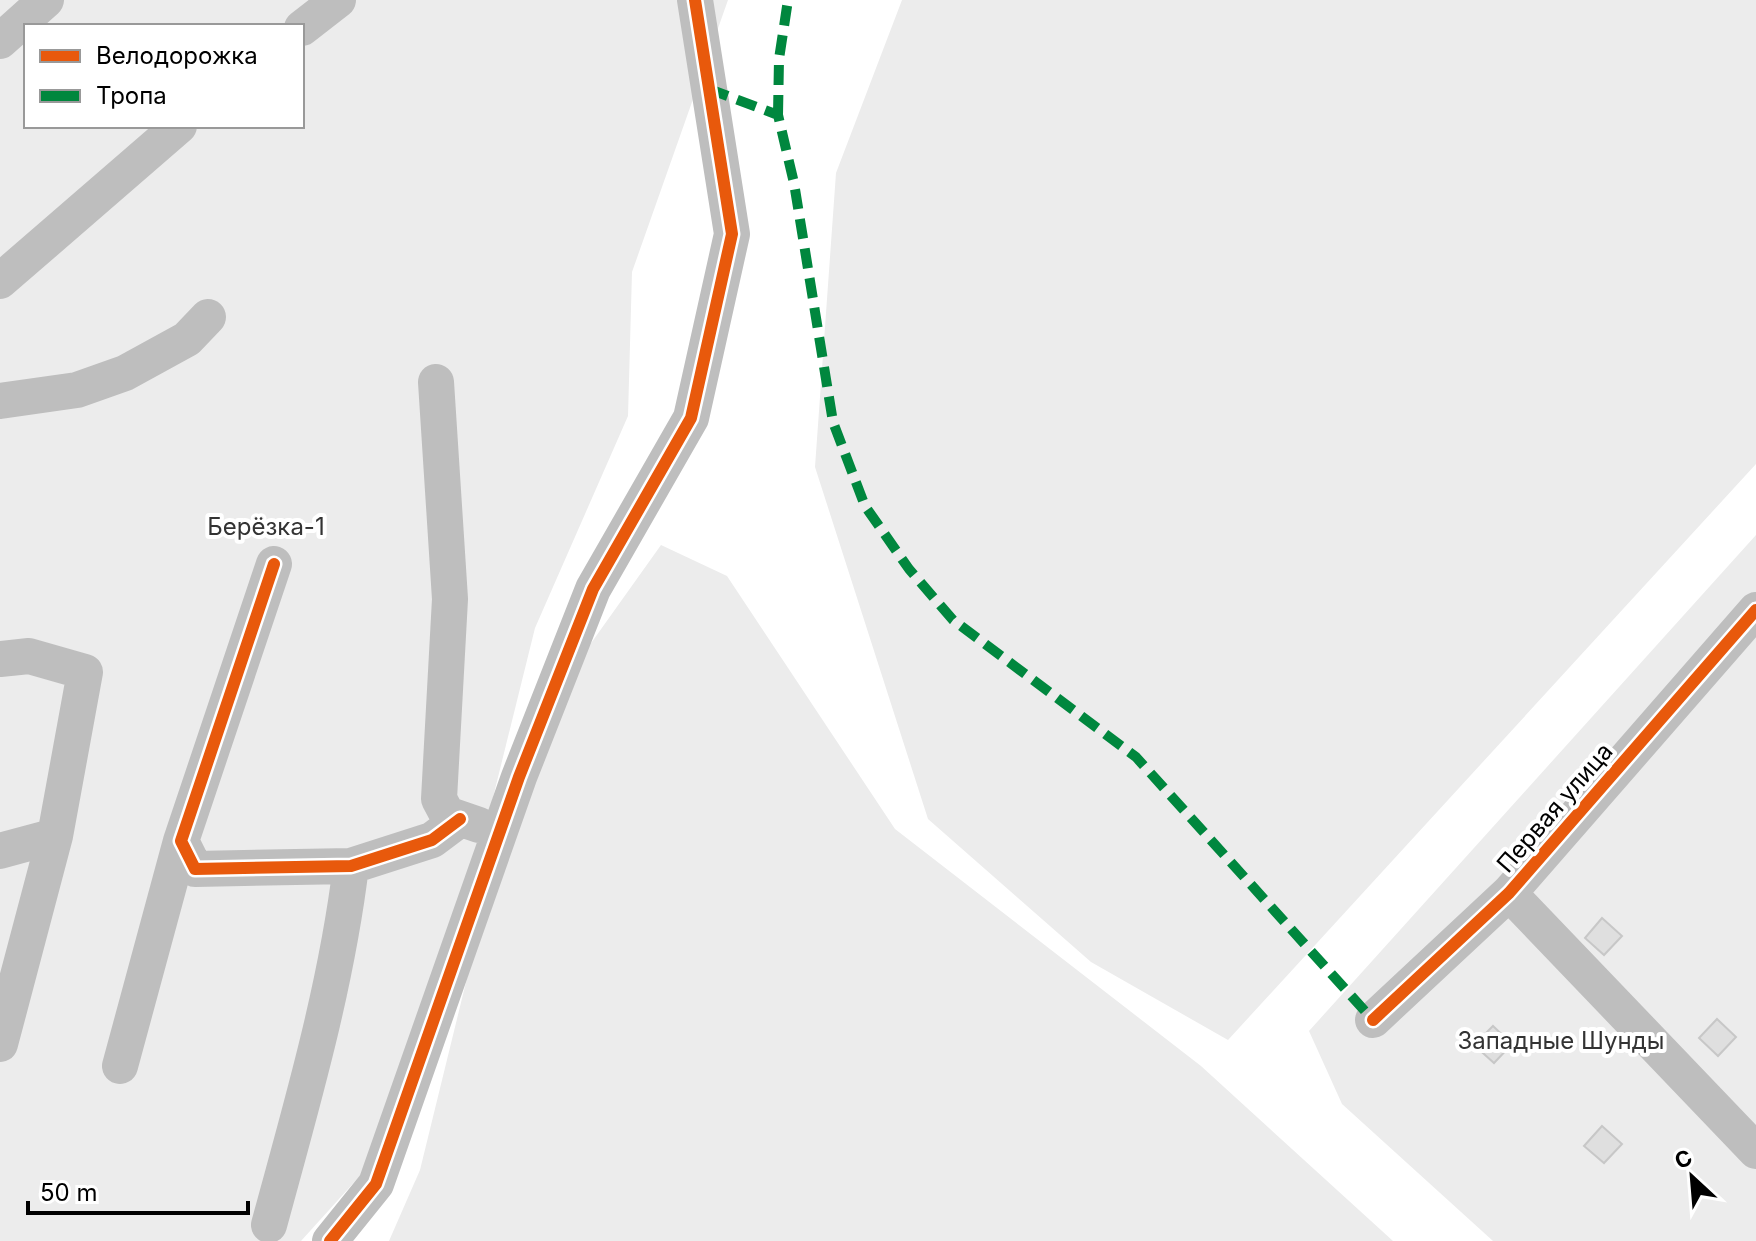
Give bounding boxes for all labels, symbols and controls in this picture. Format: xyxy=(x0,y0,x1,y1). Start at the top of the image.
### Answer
legend xyxy=(24,24,304,128)
text: Велодорожка xyxy=(96,41,258,70)
text: Тропа xyxy=(96,81,167,110)
park label: Берёзка-1 xyxy=(207,512,325,541)
street label: Первая улица xyxy=(1491,737,1619,878)
park label: Западные Шунды xyxy=(1457,1026,1665,1055)
north arrow xyxy=(1652,1137,1732,1217)
text: С xyxy=(1670,1144,1696,1174)
scale bar xyxy=(28,1165,248,1215)
text: 50 m xyxy=(40,1178,98,1207)

